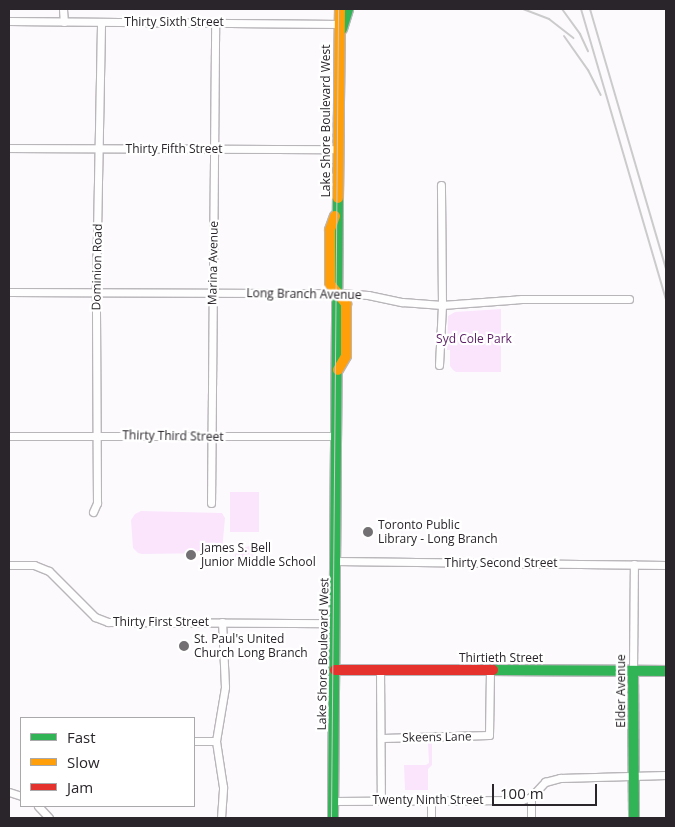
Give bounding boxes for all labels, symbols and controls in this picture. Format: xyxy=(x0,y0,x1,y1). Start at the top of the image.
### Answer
street label: Thirty Sixth Street xyxy=(124,15,224,29)
street label: Lake Shore Boulevard West xyxy=(319,45,333,197)
street label: Thirty Fifth Street xyxy=(126,142,222,156)
street label: Marina Avenue xyxy=(205,221,221,305)
street label: Dominion Road xyxy=(89,223,105,311)
street label: Long Branch Avenue xyxy=(246,286,362,302)
park label: Syd Cole Park xyxy=(436,332,512,346)
street label: Thirty Third Street xyxy=(122,428,224,444)
place label: Toronto Public Library - Long Branch xyxy=(378,518,497,546)
marker: Toronto Public Library - Long Branch xyxy=(362,526,374,538)
place label: James S. Bell Junior Middle School xyxy=(201,541,316,569)
marker: James S. Bell Junior Middle School xyxy=(185,549,197,561)
street label: Thirty Second Street xyxy=(445,556,557,570)
street label: Lake Shore Boulevard West xyxy=(314,577,332,731)
street label: Thirty First Street xyxy=(113,615,209,629)
place label: St. Paul's United Church Long Branch xyxy=(194,632,308,660)
marker: St. Paul's United Church Long Branch xyxy=(178,640,190,652)
street label: Thirtieth Street xyxy=(459,651,543,665)
street label: Elder Avenue xyxy=(614,654,628,728)
legend xyxy=(20,717,195,807)
text: Fast xyxy=(67,727,96,747)
street label: Skeens Lane xyxy=(402,729,472,745)
text: Slow xyxy=(67,752,100,772)
scale bar xyxy=(495,774,600,806)
text: Jam xyxy=(67,777,93,797)
text: 100 m xyxy=(500,783,544,803)
street label: Twenty Ninth Street xyxy=(372,793,484,807)

